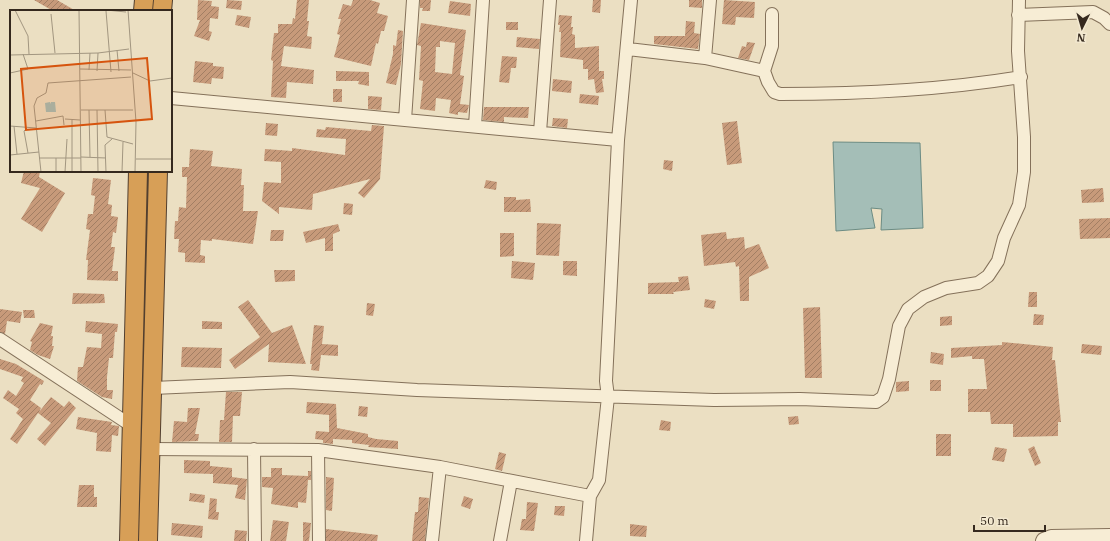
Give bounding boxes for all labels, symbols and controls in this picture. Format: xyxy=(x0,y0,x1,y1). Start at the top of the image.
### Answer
north arrow xyxy=(1062,8,1102,48)
inset map xyxy=(10,10,172,172)
text: N xyxy=(1076,31,1086,45)
scale bar xyxy=(974,507,1045,533)
text: 50 m xyxy=(980,513,1009,528)

